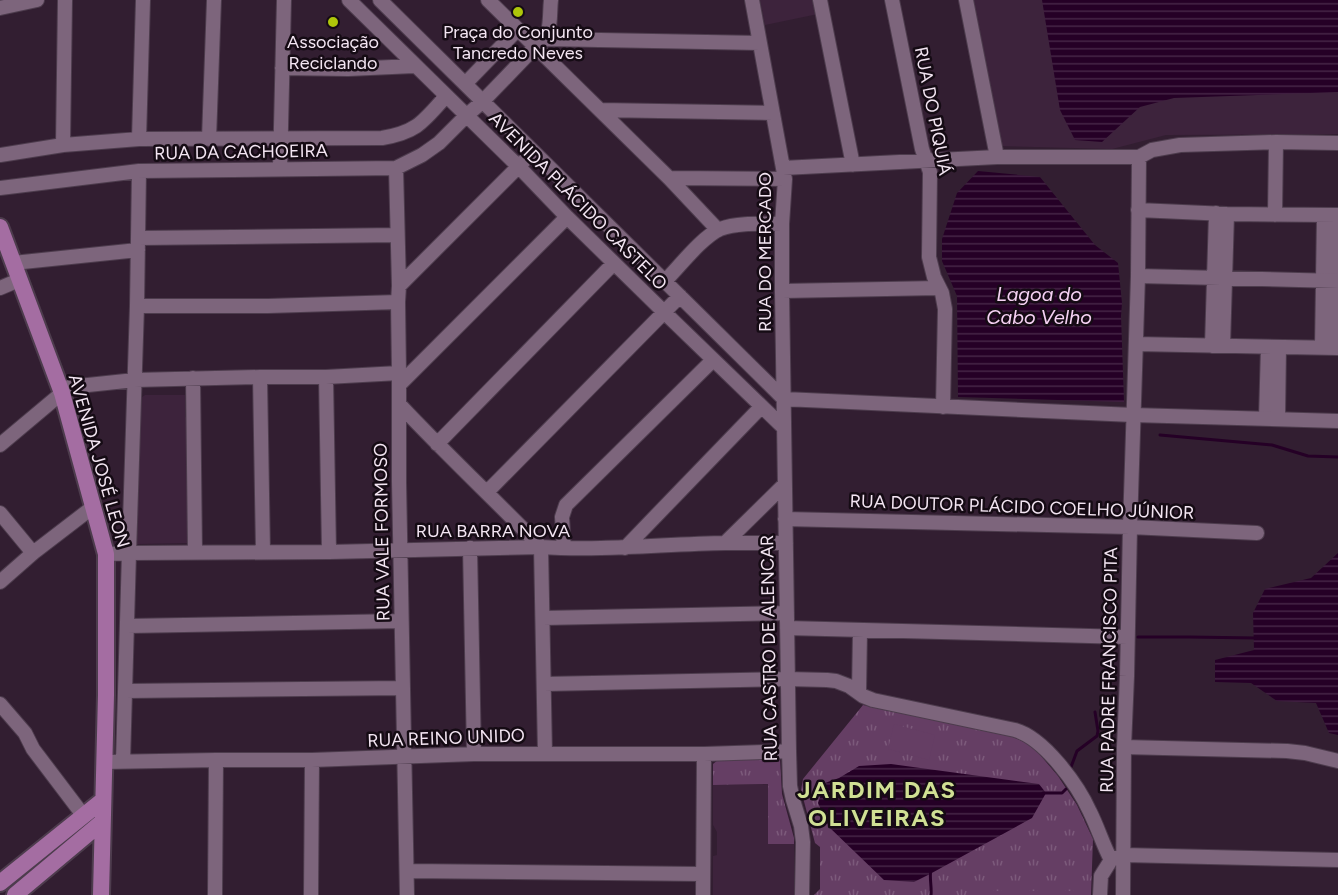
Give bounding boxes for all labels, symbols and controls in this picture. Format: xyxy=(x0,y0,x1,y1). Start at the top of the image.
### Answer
marker: Praça do Conjunto Tancredo Neves xyxy=(511,5,525,19)
marker: Associação Reciclando xyxy=(326,15,340,29)
place label: Praça do Conjunto Tancredo Neves xyxy=(443,21,593,64)
place label: Associação Reciclando xyxy=(287,31,379,74)
street label: RUA DO PIQUIÁ xyxy=(910,45,956,177)
street label: AVENIDA PLÁCIDO CASTELO xyxy=(484,107,672,295)
street label: RUA DA CACHOEIRA xyxy=(154,139,328,165)
street label: RUA DO MERCADO xyxy=(754,172,776,332)
water label: Lagoa do Cabo Velho xyxy=(986,282,1092,329)
street label: AVENIDA JOSÉ LEON xyxy=(64,372,134,550)
street label: RUA VALE FORMOSO xyxy=(369,443,395,621)
street label: RUA DOUTOR PLÁCIDO COELHO JÚNIOR xyxy=(849,490,1195,524)
street label: RUA BARRA NOVA xyxy=(416,520,570,542)
street label: RUA CASTRO DE ALENCAR xyxy=(756,535,782,761)
street label: RUA PADRE FRANCISCO PITA xyxy=(1096,547,1122,793)
street label: RUA REINO UNIDO xyxy=(367,724,525,752)
district label: JARDIM DAS OLIVEIRAS xyxy=(797,775,957,832)

